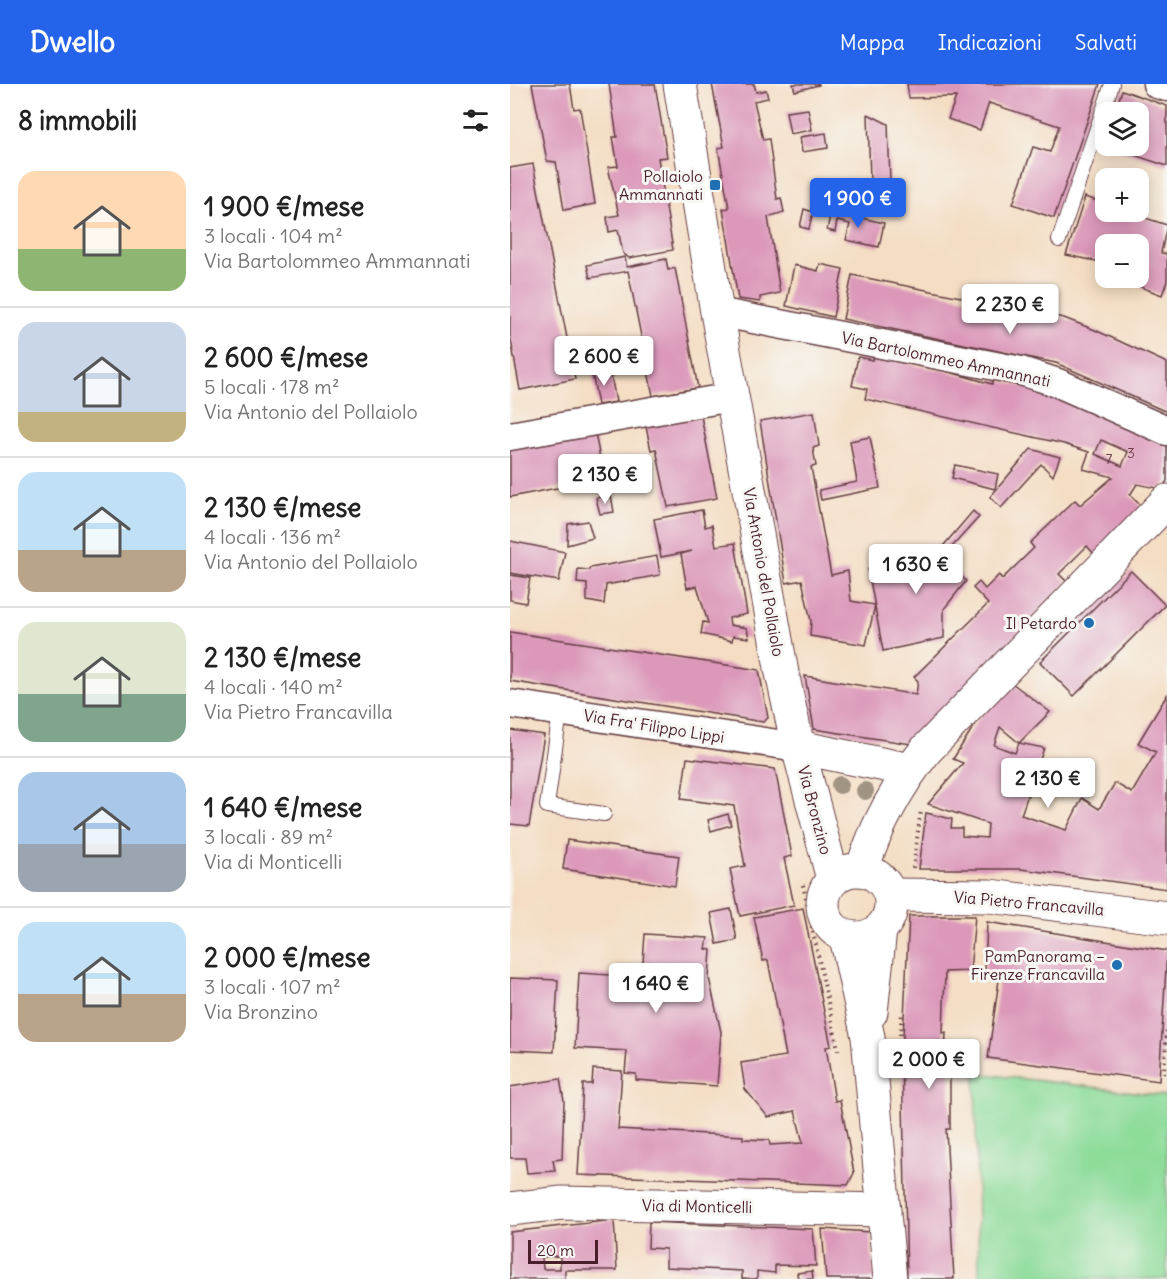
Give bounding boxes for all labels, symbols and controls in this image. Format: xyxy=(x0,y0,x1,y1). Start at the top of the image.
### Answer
text: Dwello xyxy=(30,24,115,60)
text: Mappa xyxy=(840,29,905,56)
text: Indicazioni xyxy=(938,29,1042,56)
text: Salvati xyxy=(1075,29,1137,56)
map controls xyxy=(1095,102,1149,288)
button: layers xyxy=(1095,102,1149,156)
text: 8 immobili xyxy=(18,104,137,137)
icon: filters xyxy=(459,104,492,137)
place label: Pollaiolo Ammannati xyxy=(619,166,703,204)
button: + xyxy=(1095,168,1149,222)
marker: Pollaiolo Ammannati xyxy=(708,178,722,192)
pin: 1 900 € xyxy=(803,178,913,229)
text: 1 900 € xyxy=(824,185,892,210)
text: 1 900 €/mese xyxy=(204,190,364,223)
icon: home xyxy=(66,195,138,267)
text: 3 locali · 104 m² xyxy=(204,223,343,248)
button: − xyxy=(1095,234,1149,288)
text: Via Bartolommeo Ammannati xyxy=(204,248,471,273)
pin: 2 230 € xyxy=(955,284,1065,335)
text: 2 230 € xyxy=(976,291,1044,316)
street label: Via Bartolommeo Ammannati xyxy=(840,327,1052,391)
pin: 2 600 € xyxy=(549,336,659,387)
text: 2 600 €/mese xyxy=(204,341,368,374)
text: 2 600 € xyxy=(568,343,640,368)
icon: home xyxy=(66,346,138,418)
text: 5 locali · 178 m² xyxy=(204,374,339,399)
text: Via Antonio del Pollaiolo xyxy=(204,399,418,424)
house number: 3 xyxy=(1127,444,1135,462)
house number: 7 xyxy=(1106,450,1113,468)
pin: 2 130 € xyxy=(550,454,660,505)
text: 2 130 € xyxy=(572,461,638,486)
street label: Via Antonio del Pollaiolo xyxy=(739,486,789,658)
text: 2 130 €/mese xyxy=(204,491,361,524)
icon: home xyxy=(66,496,138,568)
text: 4 locali · 136 m² xyxy=(204,524,341,549)
pin: 1 630 € xyxy=(861,544,971,595)
text: Via Antonio del Pollaiolo xyxy=(204,549,418,574)
text: 1 630 € xyxy=(883,551,949,576)
place label: Il Petardo xyxy=(1006,613,1077,633)
marker: Il Petardo xyxy=(1082,616,1096,630)
text: 2 130 €/mese xyxy=(204,641,361,674)
icon: home xyxy=(66,646,138,718)
text: 4 locali · 140 m² xyxy=(204,674,343,699)
text: Via Pietro Francavilla xyxy=(204,699,393,724)
street label: Via Fra' Filippo Lippi xyxy=(582,705,726,747)
pin: 2 130 € xyxy=(993,758,1103,809)
street label: Via Bronzino xyxy=(794,763,836,857)
text: 2 130 € xyxy=(1015,765,1081,790)
text: 1 640 €/mese xyxy=(204,791,362,824)
icon: home xyxy=(66,796,138,868)
text: 3 locali · 89 m² xyxy=(204,824,333,849)
text: Via di Monticelli xyxy=(204,849,342,874)
street label: Via Pietro Francavilla xyxy=(953,886,1105,920)
text: 2 000 €/mese xyxy=(204,941,370,974)
icon: home xyxy=(66,946,138,1018)
place label: PamPanorama – Firenze Francavilla xyxy=(971,946,1105,984)
marker: PamPanorama – Firenze Francavilla xyxy=(1110,958,1124,972)
pin: 1 640 € xyxy=(601,963,711,1014)
text: 1 640 € xyxy=(623,970,689,995)
text: 3 locali · 107 m² xyxy=(204,974,341,999)
text: Via Bronzino xyxy=(204,999,318,1024)
pin: 2 000 € xyxy=(874,1039,984,1090)
text: 2 000 € xyxy=(893,1046,965,1071)
street label: Via di Monticelli xyxy=(642,1195,752,1217)
scale bar xyxy=(528,1237,598,1264)
text: 20 m xyxy=(537,1240,574,1260)

